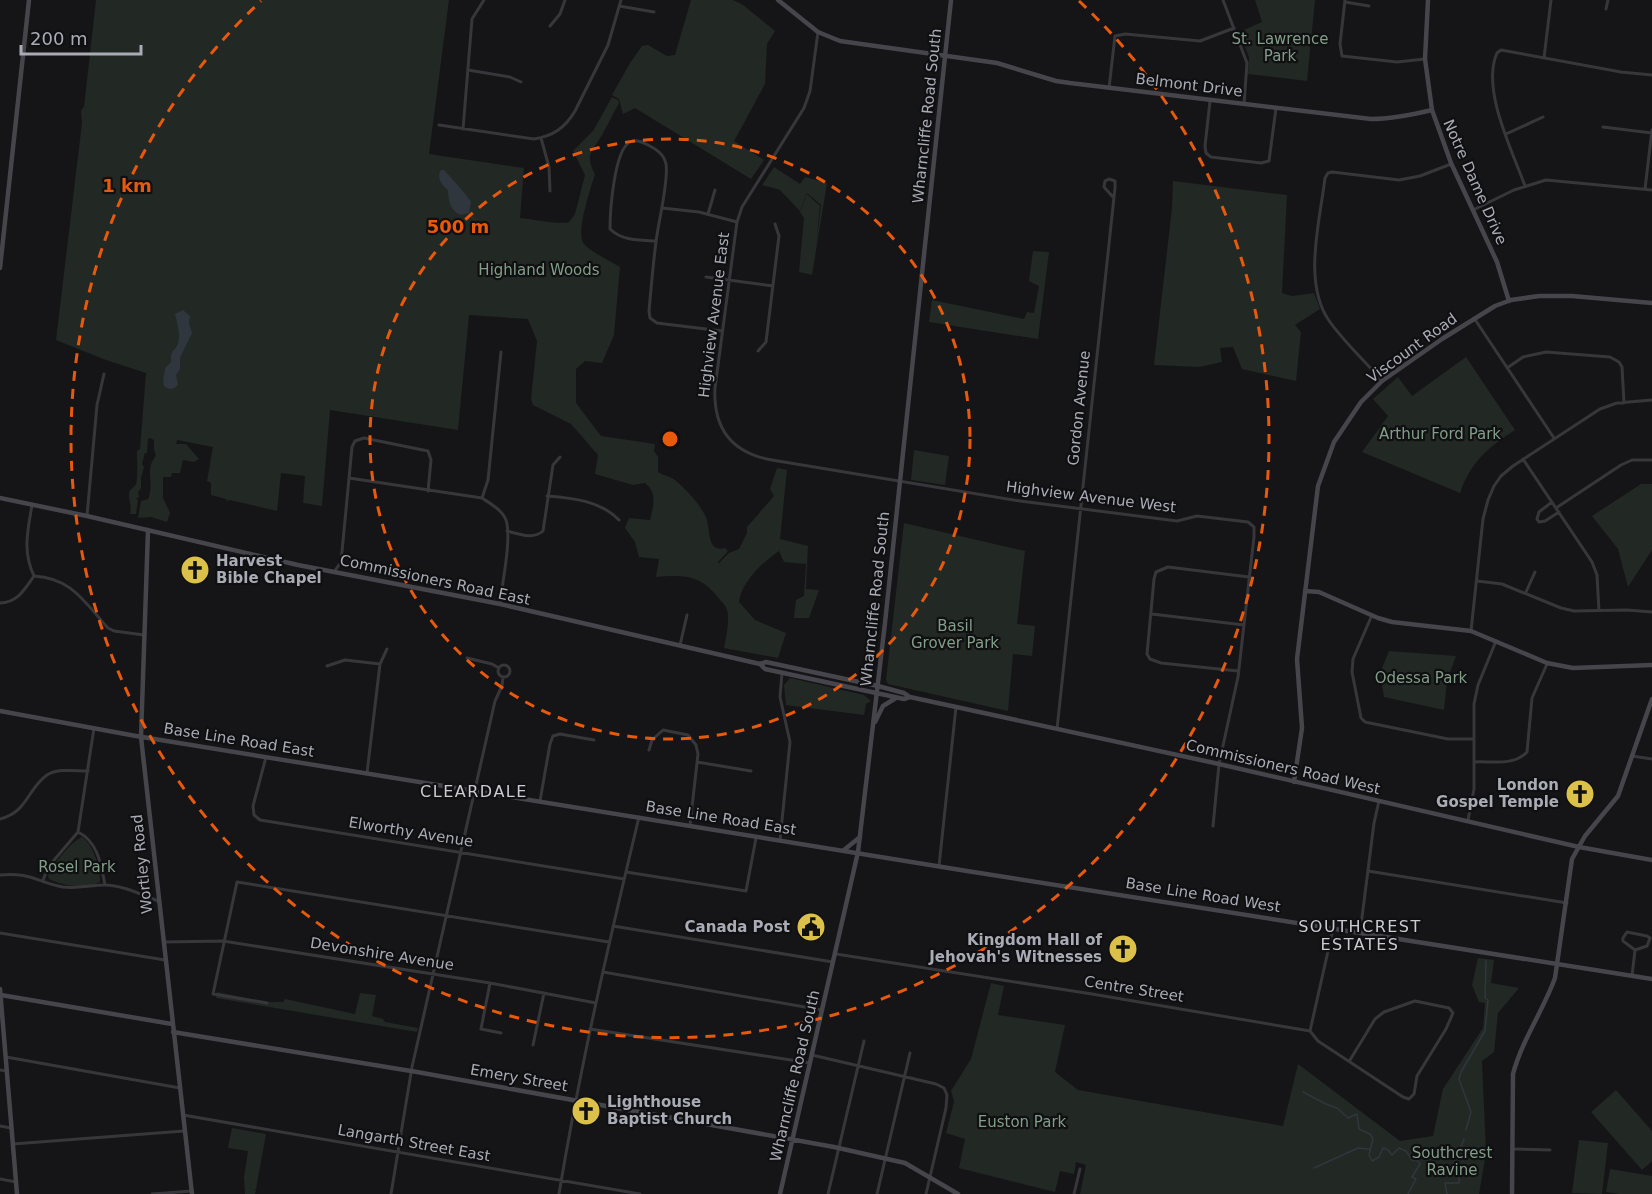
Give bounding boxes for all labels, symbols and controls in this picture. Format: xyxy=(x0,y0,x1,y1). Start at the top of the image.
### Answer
scale bar xyxy=(21,18,141,56)
text: 200 m xyxy=(30,28,88,49)
street label: Wharncliffe Road South xyxy=(909,28,945,204)
park label: St. Lawrence Park xyxy=(1232,30,1328,65)
street label: Belmont Drive xyxy=(1134,70,1244,100)
street label: Notre Dame Drive xyxy=(1439,116,1511,248)
text: 1 km xyxy=(102,175,152,196)
text: 500 m xyxy=(427,216,489,237)
street label: Highview Avenue East xyxy=(695,231,733,399)
park label: Highland Woods xyxy=(478,261,600,279)
street label: Viscount Road xyxy=(1364,309,1460,387)
street label: Gordon Avenue xyxy=(1064,350,1094,466)
park label: Arthur Ford Park xyxy=(1379,425,1501,443)
centre of rings xyxy=(660,429,680,449)
street label: Highview Avenue West xyxy=(1005,478,1177,516)
street label: Wharncliffe Road South xyxy=(857,511,893,687)
street label: Commissioners Road East xyxy=(338,551,532,609)
place label: Harvest Bible Chapel xyxy=(216,552,322,587)
church icon: Harvest Bible Chapel xyxy=(179,554,211,586)
park label: Basil Grover Park xyxy=(911,617,999,652)
park label: Odessa Park xyxy=(1375,669,1468,687)
street label: Base Line Road East xyxy=(162,719,316,761)
street label: Commissioners Road West xyxy=(1184,736,1382,798)
place label: London Gospel Temple xyxy=(1436,776,1559,811)
church icon: London Gospel Temple xyxy=(1564,778,1596,810)
district label: CLEARDALE xyxy=(420,782,528,801)
street label: Base Line Road East xyxy=(644,797,798,839)
street label: Wortley Road xyxy=(128,813,156,915)
street label: Elworthy Avenue xyxy=(347,813,475,851)
park label: Rosel Park xyxy=(38,858,116,876)
street label: Base Line Road West xyxy=(1124,874,1282,916)
public building icon: Canada Post xyxy=(795,911,827,943)
district label: SOUTHCREST ESTATES xyxy=(1298,917,1422,954)
place label: Canada Post xyxy=(685,918,790,936)
place label: Kingdom Hall of Jehovah's Witnesses xyxy=(928,931,1102,966)
church icon: Kingdom Hall of Jehovah's Witnesses xyxy=(1107,933,1139,965)
street label: Devonshire Avenue xyxy=(309,934,455,974)
street label: Centre Street xyxy=(1083,972,1185,1006)
street label: Wharncliffe Road South xyxy=(766,988,824,1164)
street label: Emery Street xyxy=(469,1061,569,1095)
place label: Lighthouse Baptist Church xyxy=(607,1093,732,1128)
church icon: Lighthouse Baptist Church xyxy=(570,1095,602,1127)
park label: Euston Park xyxy=(978,1113,1067,1131)
street label: Langarth Street East xyxy=(336,1121,492,1165)
park label: Southcrest Ravine xyxy=(1412,1144,1492,1179)

